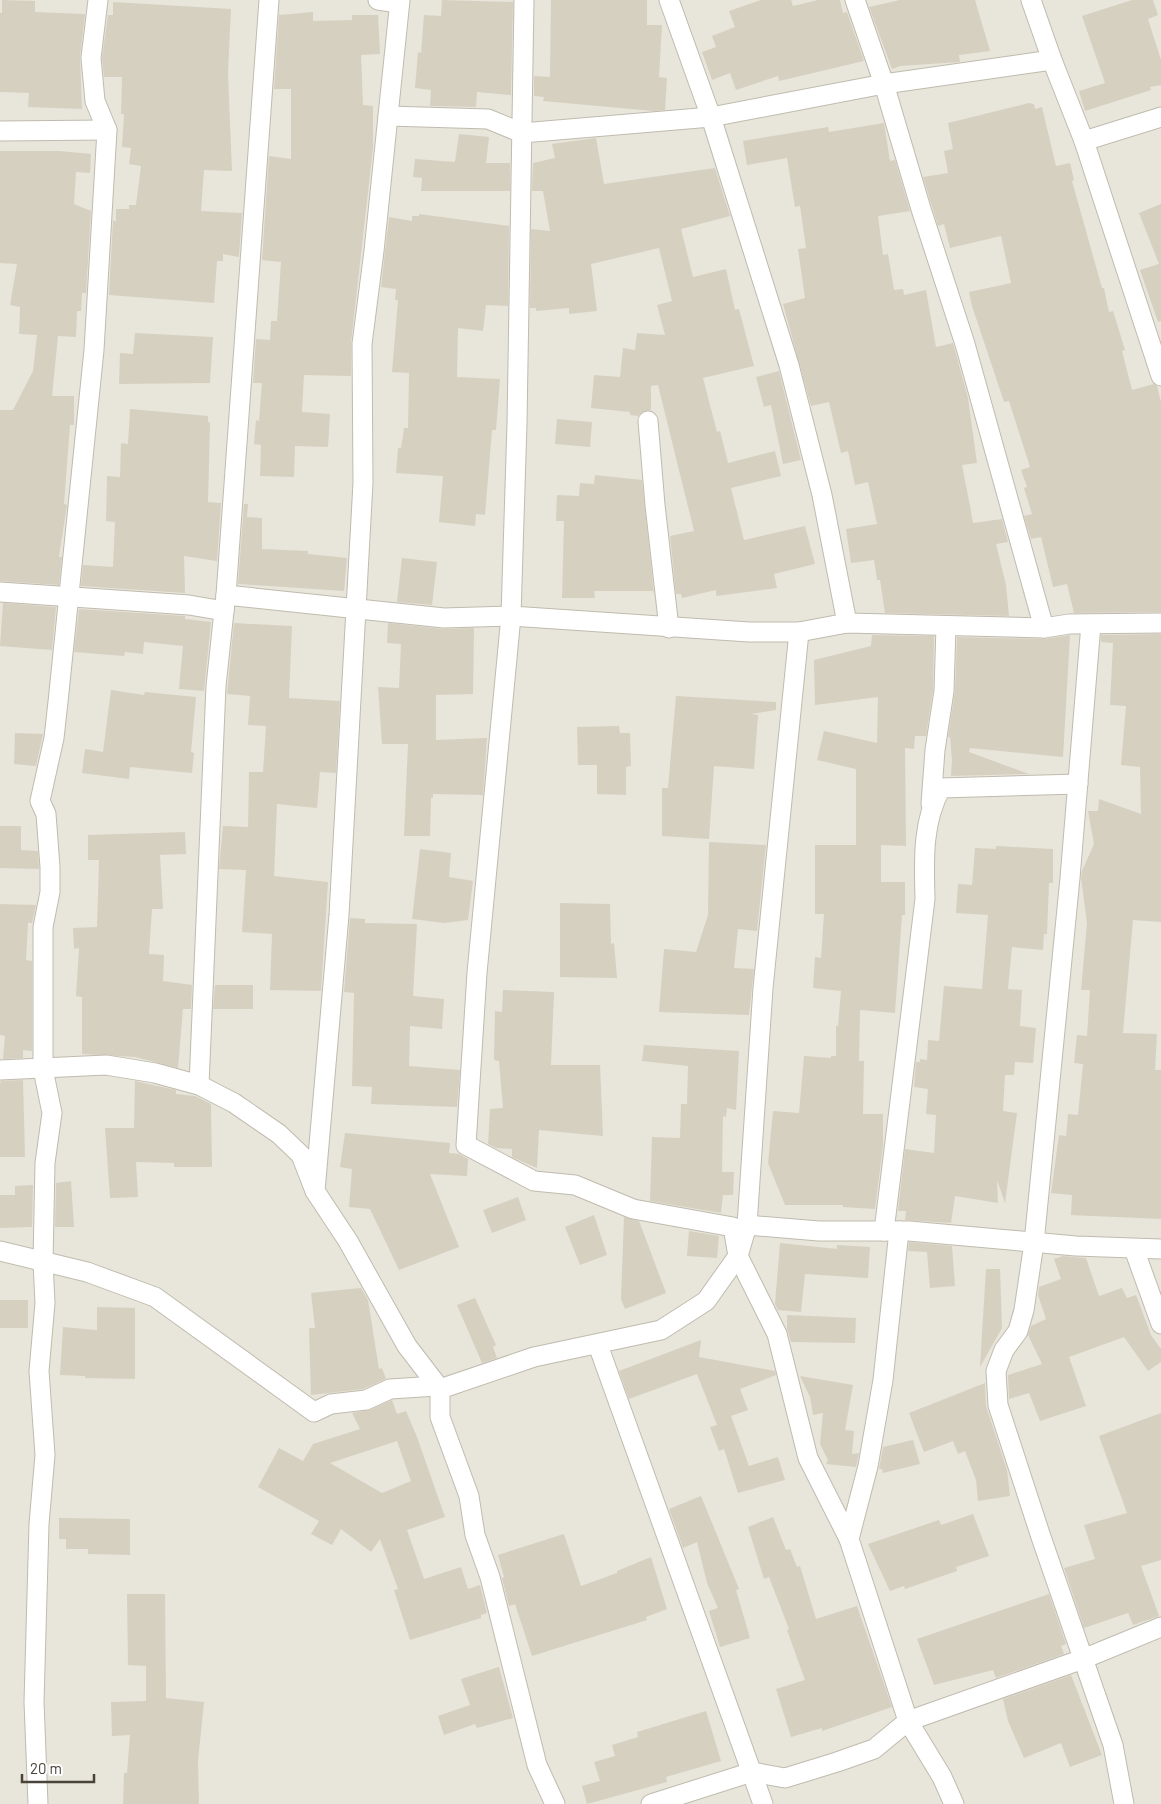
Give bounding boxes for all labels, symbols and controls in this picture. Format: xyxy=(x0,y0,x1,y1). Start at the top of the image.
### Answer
scale bar xyxy=(22,1752,95,1784)
text: 20 m xyxy=(30,1759,62,1777)

